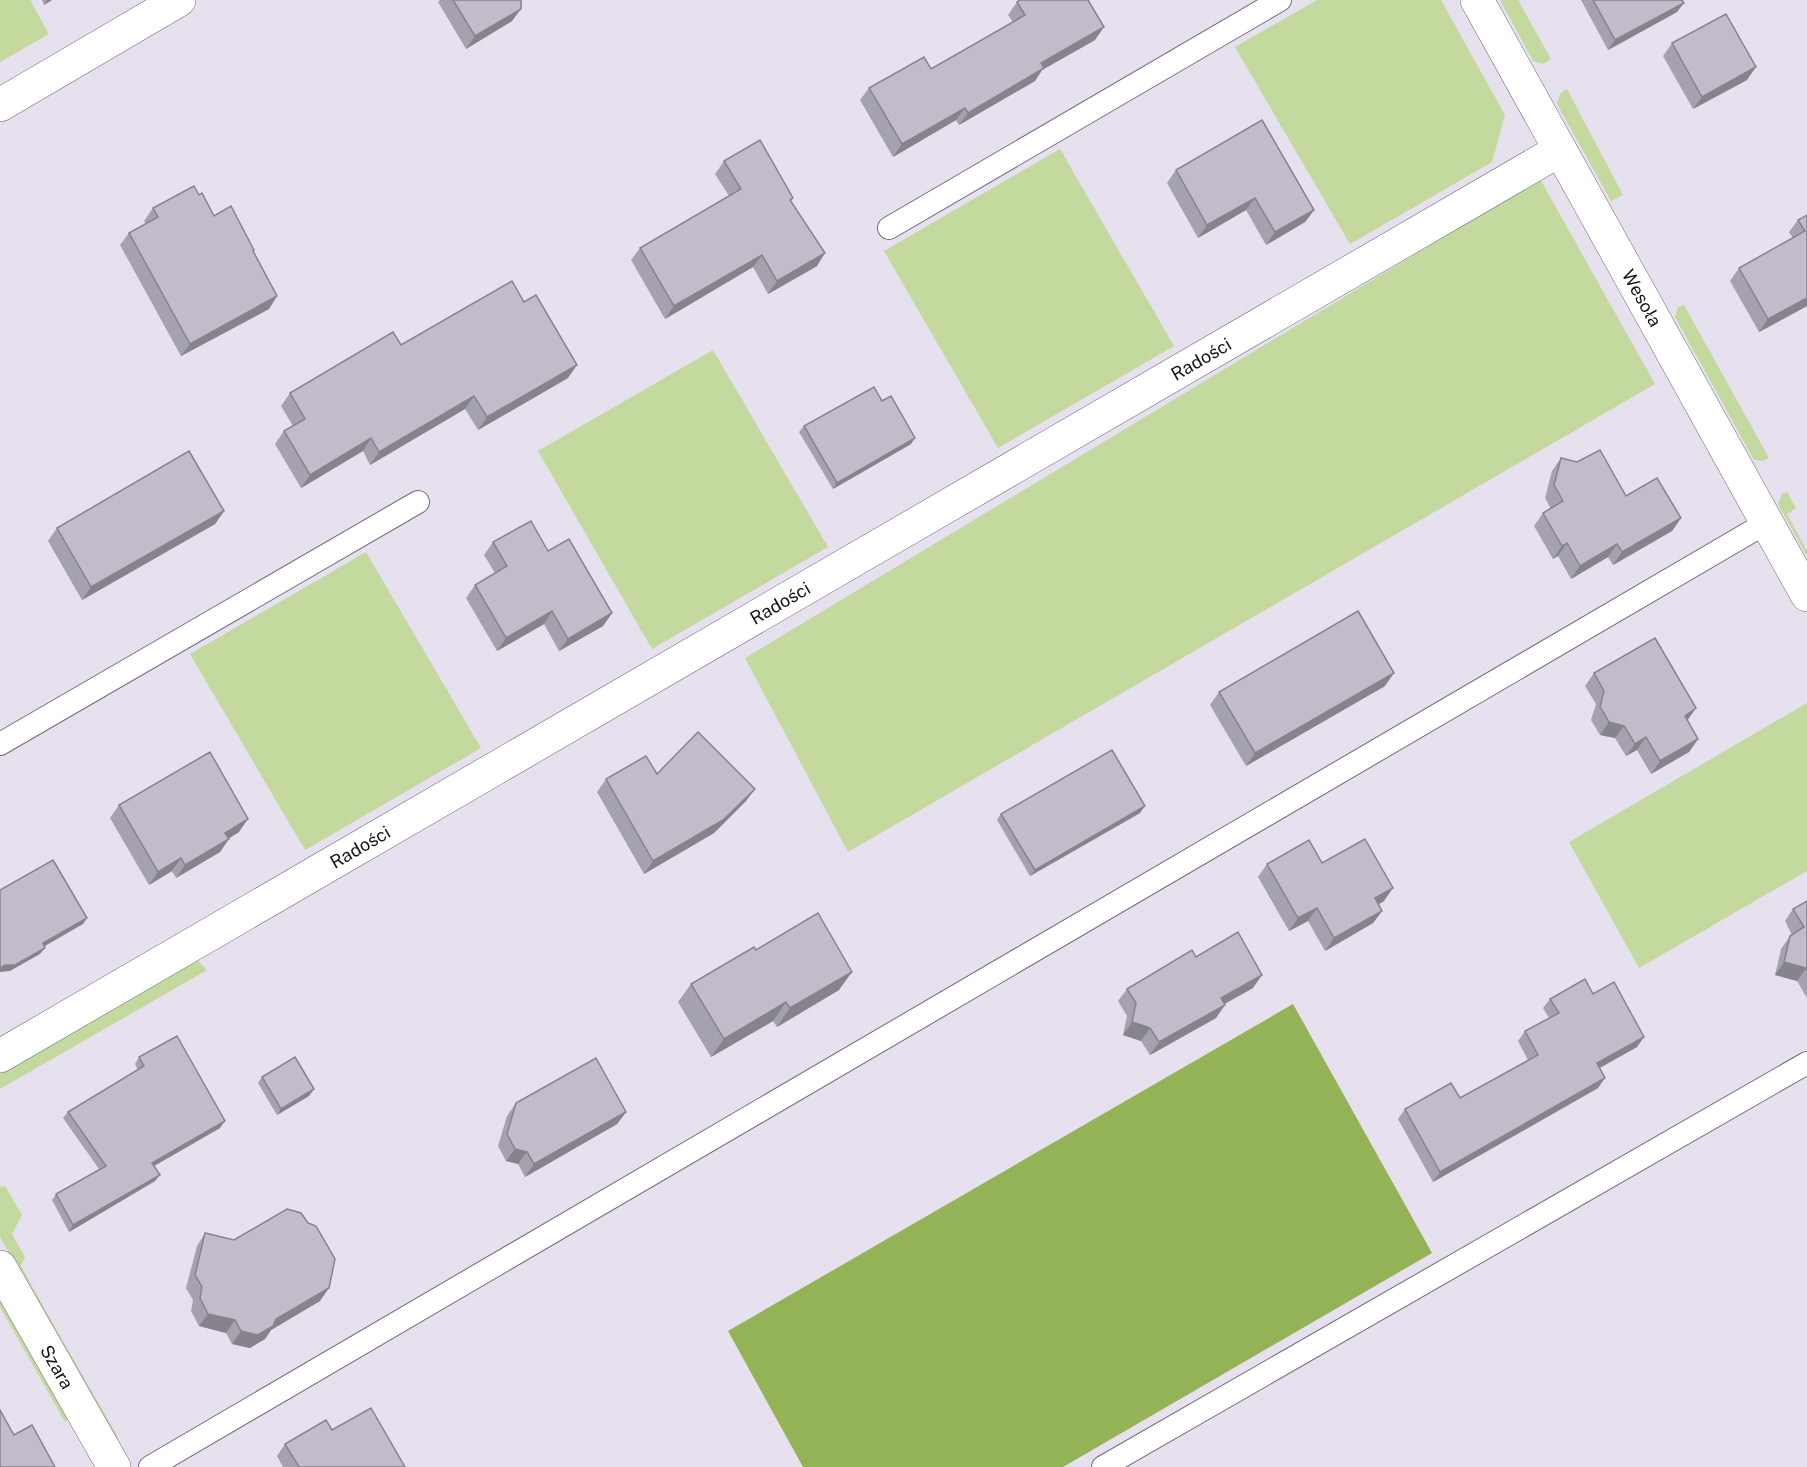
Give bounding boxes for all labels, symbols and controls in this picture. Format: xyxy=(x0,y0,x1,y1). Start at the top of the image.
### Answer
street label: Wesoła xyxy=(1618,266,1666,330)
street label: Radości xyxy=(1167,333,1235,385)
street label: Radości xyxy=(746,577,814,629)
street label: Radości xyxy=(326,821,394,873)
street label: Szara xyxy=(36,1341,78,1393)

